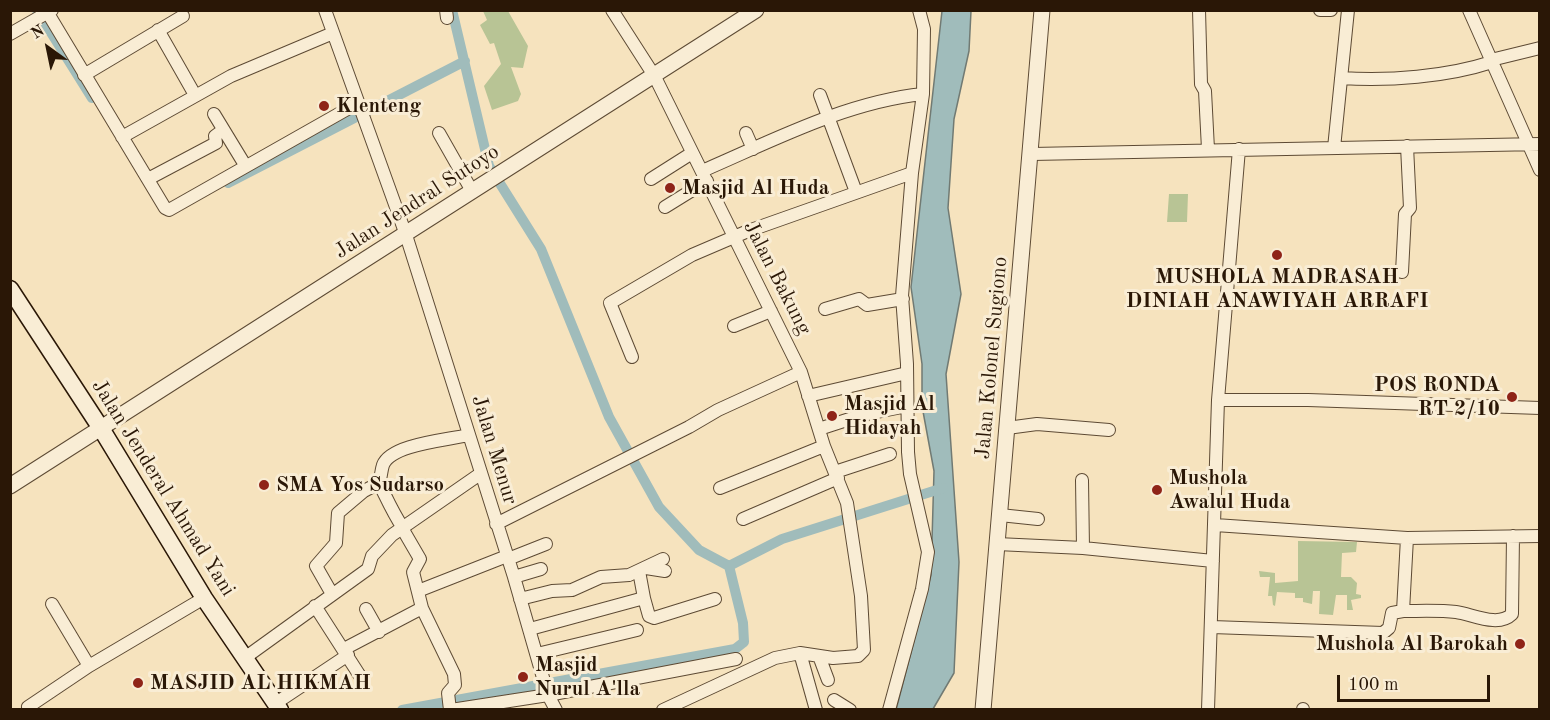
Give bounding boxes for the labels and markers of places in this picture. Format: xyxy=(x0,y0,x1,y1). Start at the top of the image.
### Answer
place label: Klenteng xyxy=(336,93,421,119)
marker: Klenteng xyxy=(317,99,331,113)
place label: Masjid Al Huda xyxy=(682,175,830,201)
marker: Masjid Al Huda xyxy=(663,181,677,195)
marker: MUSHOLA MADRASAH DINIAH ANAWIYAH ARRAFI xyxy=(1270,248,1284,262)
place label: MUSHOLA MADRASAH DINIAH ANAWIYAH ARRAFI xyxy=(1126,264,1428,314)
place label: POS RONDA RT 2/10 xyxy=(1374,372,1500,422)
marker: POS RONDA RT 2/10 xyxy=(1505,390,1519,404)
place label: Masjid Al Hidayah xyxy=(844,391,935,441)
marker: Masjid Al Hidayah xyxy=(825,409,839,423)
place label: Mushola Awalul Huda xyxy=(1169,465,1290,515)
place label: SMA Yos Sudarso xyxy=(276,472,444,498)
marker: SMA Yos Sudarso xyxy=(257,478,271,492)
marker: Mushola Awalul Huda xyxy=(1150,483,1164,497)
place label: Mushola Al Barokah xyxy=(1316,631,1508,657)
marker: Mushola Al Barokah xyxy=(1513,637,1527,651)
place label: Masjid Nurul A'lla xyxy=(535,652,640,702)
place label: MASJID AL HIKMAH xyxy=(150,670,371,696)
marker: Masjid Nurul A'lla xyxy=(516,670,530,684)
marker: MASJID AL HIKMAH xyxy=(131,676,145,690)

